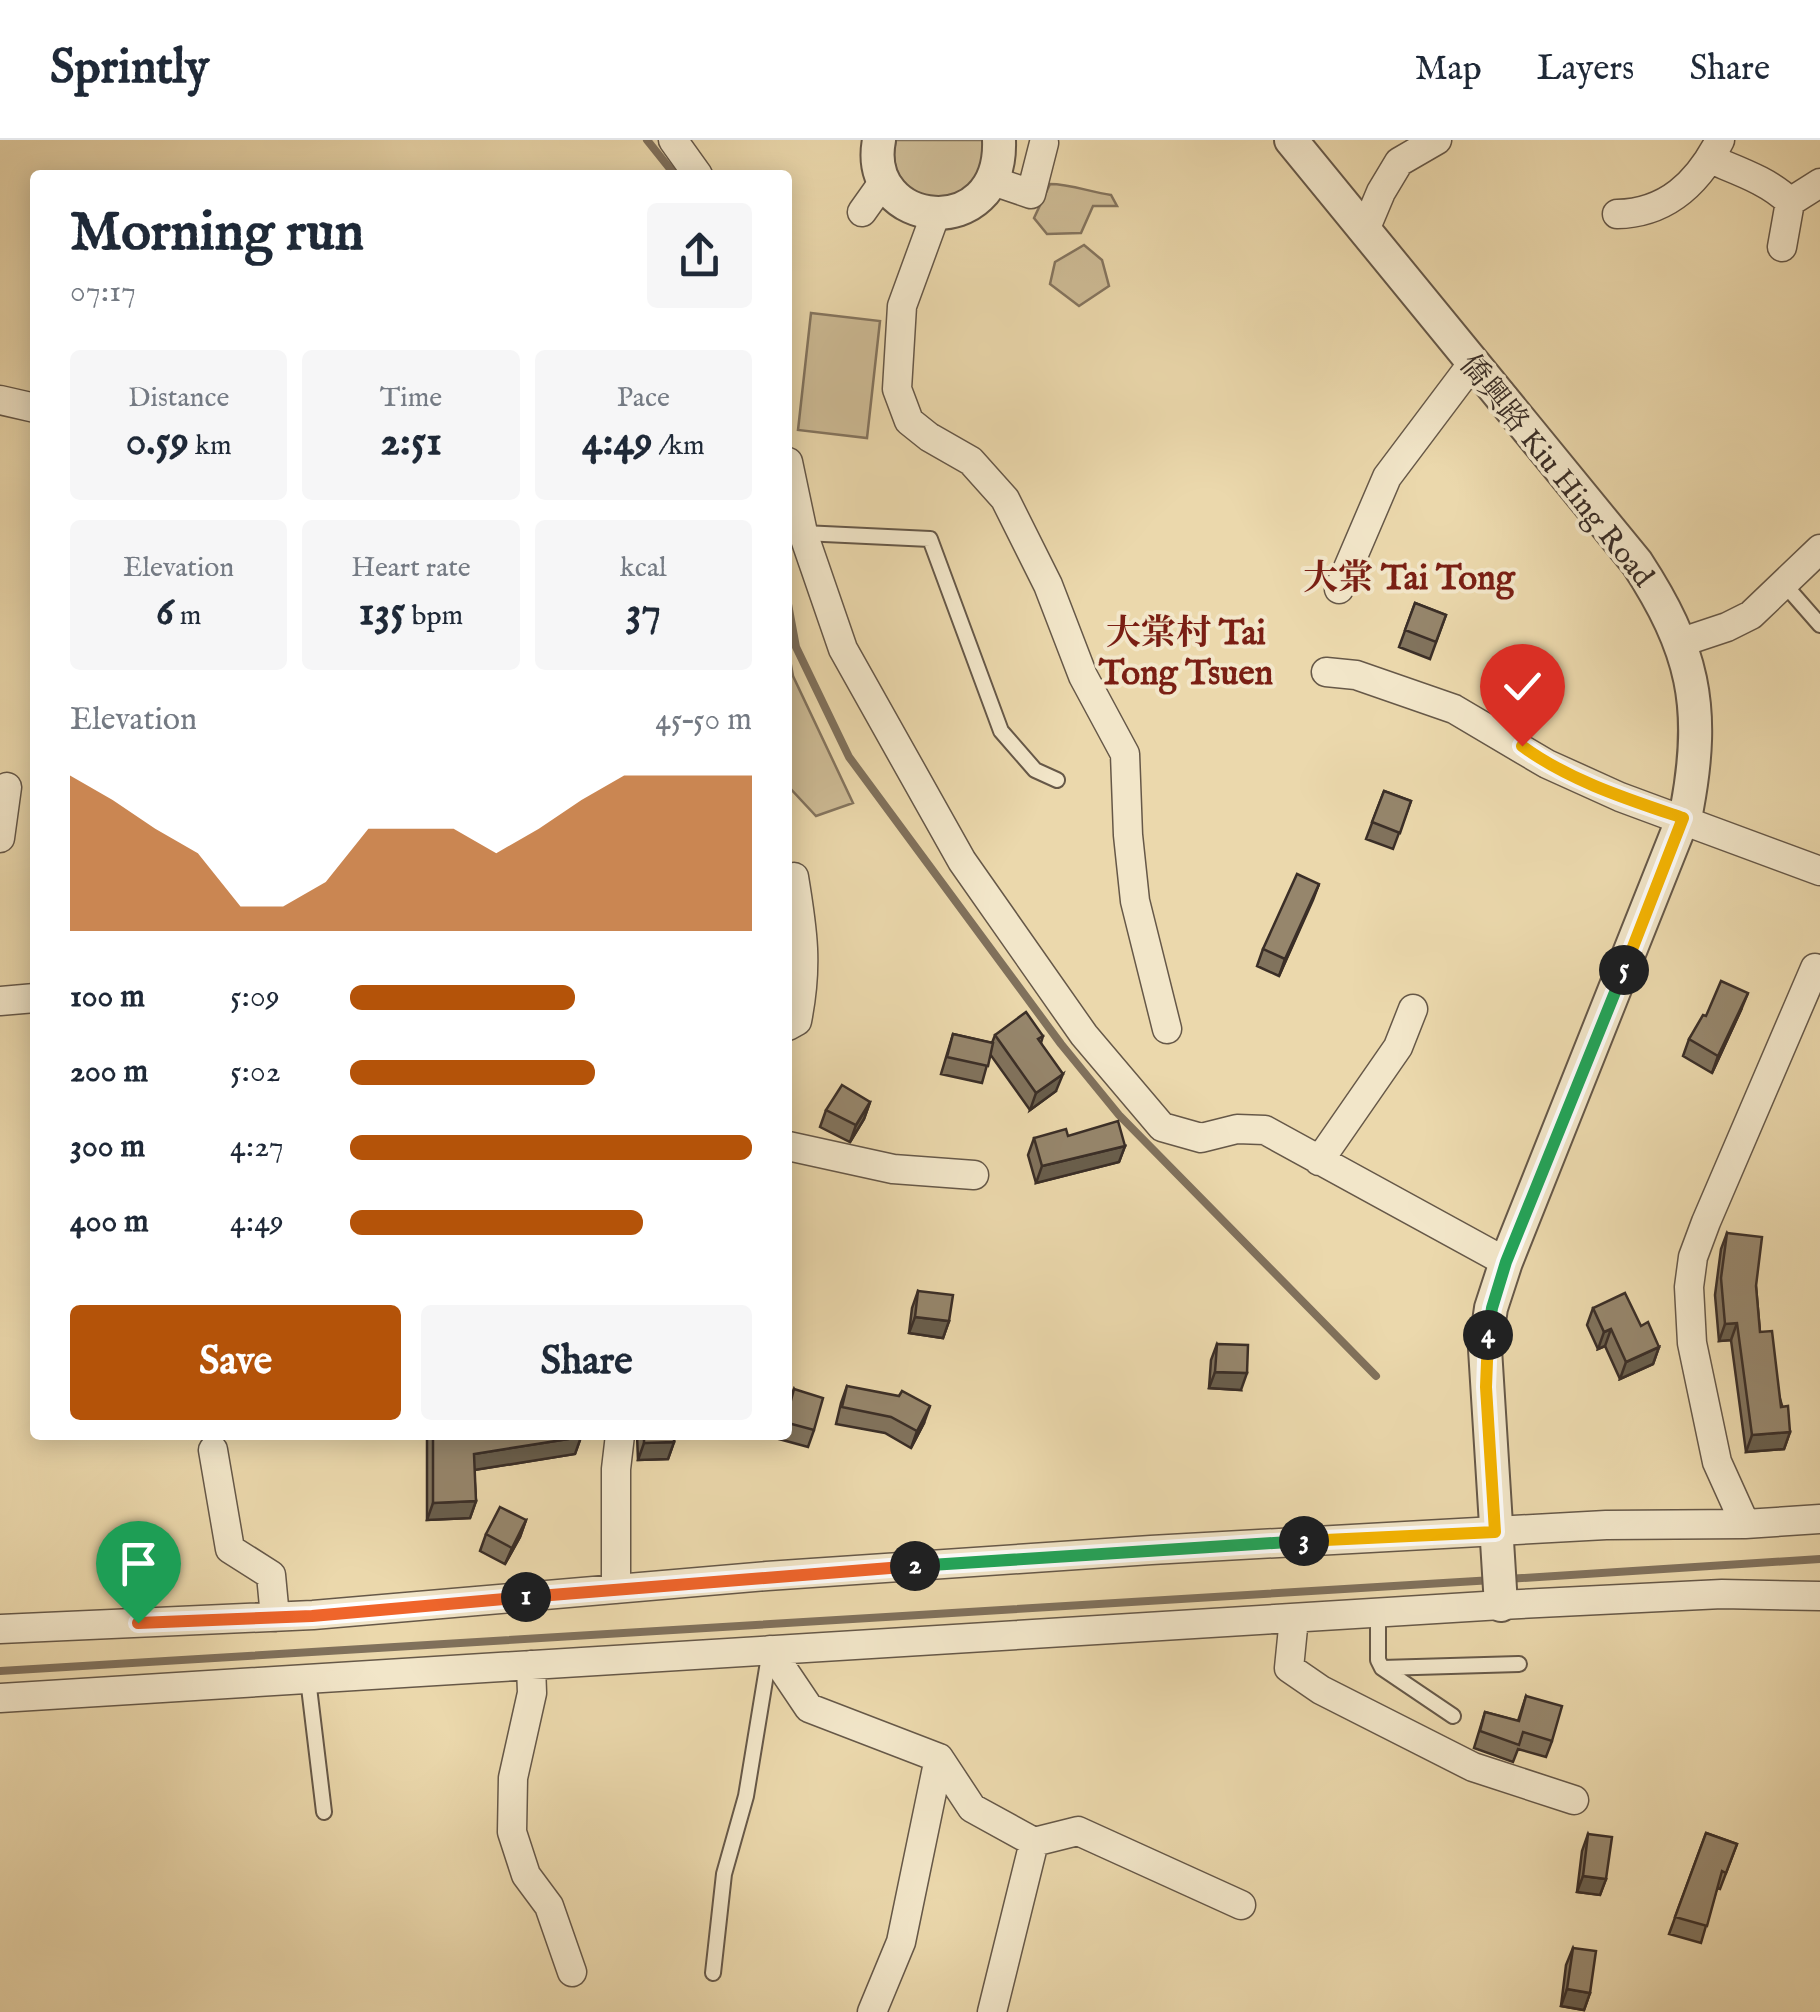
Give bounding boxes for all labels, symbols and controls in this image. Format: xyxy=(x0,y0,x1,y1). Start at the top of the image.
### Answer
text: Sprintly xyxy=(50,39,209,99)
text: Map xyxy=(1415,47,1482,92)
text: Layers xyxy=(1537,47,1634,92)
text: Share xyxy=(1689,47,1770,92)
text: Morning run xyxy=(70,199,364,269)
button: share xyxy=(647,203,752,308)
text: 07:17 xyxy=(70,272,136,313)
street label: 僑興路 Kiu Hing Road xyxy=(1450,347,1662,596)
text: Distance xyxy=(128,381,229,416)
text: Time xyxy=(380,381,442,416)
text: Pace xyxy=(617,381,670,416)
text: 0.59 xyxy=(126,416,189,469)
text: 2:51 xyxy=(380,416,442,469)
text: 4:49 xyxy=(582,416,652,469)
text: km xyxy=(189,429,232,464)
text: /km xyxy=(652,429,705,464)
text: Elevation xyxy=(123,551,234,586)
text: Heart rate xyxy=(351,551,471,586)
text: kcal xyxy=(620,551,667,586)
district label: 大棠 Tai Tong xyxy=(1303,557,1516,602)
text: 6 xyxy=(156,586,174,639)
text: 135 xyxy=(359,586,405,639)
text: 37 xyxy=(626,586,661,639)
text: m xyxy=(174,599,201,634)
text: bpm xyxy=(405,599,463,634)
district label: 大棠村 Tai Tong Tsuen xyxy=(1098,612,1274,697)
pin xyxy=(1480,644,1565,747)
icon: check xyxy=(1495,659,1550,714)
text: Elevation xyxy=(70,700,197,741)
text: 45–50 m xyxy=(655,700,752,741)
pin: 5 xyxy=(1599,945,1649,995)
text: 5 xyxy=(1619,952,1629,987)
text: 100 m xyxy=(70,977,145,1018)
text: 5:09 xyxy=(230,977,280,1018)
text: 200 m xyxy=(70,1052,148,1093)
text: 5:02 xyxy=(230,1052,281,1093)
text: 300 m xyxy=(70,1127,145,1168)
text: 4:27 xyxy=(230,1127,284,1168)
text: 400 m xyxy=(70,1202,149,1243)
text: 4:49 xyxy=(230,1202,284,1243)
button: Save xyxy=(70,1305,401,1420)
button: Share xyxy=(421,1305,752,1420)
pin: 4 xyxy=(1463,1310,1513,1360)
text: 4 xyxy=(1481,1317,1495,1352)
pin: 3 xyxy=(1279,1516,1329,1566)
pin xyxy=(96,1521,181,1624)
text: 3 xyxy=(1299,1523,1309,1558)
icon: arrive xyxy=(111,1536,166,1591)
pin: 2 xyxy=(890,1541,940,1591)
text: 2 xyxy=(908,1548,922,1583)
pin: 1 xyxy=(501,1572,551,1622)
text: 1 xyxy=(521,1579,531,1614)

